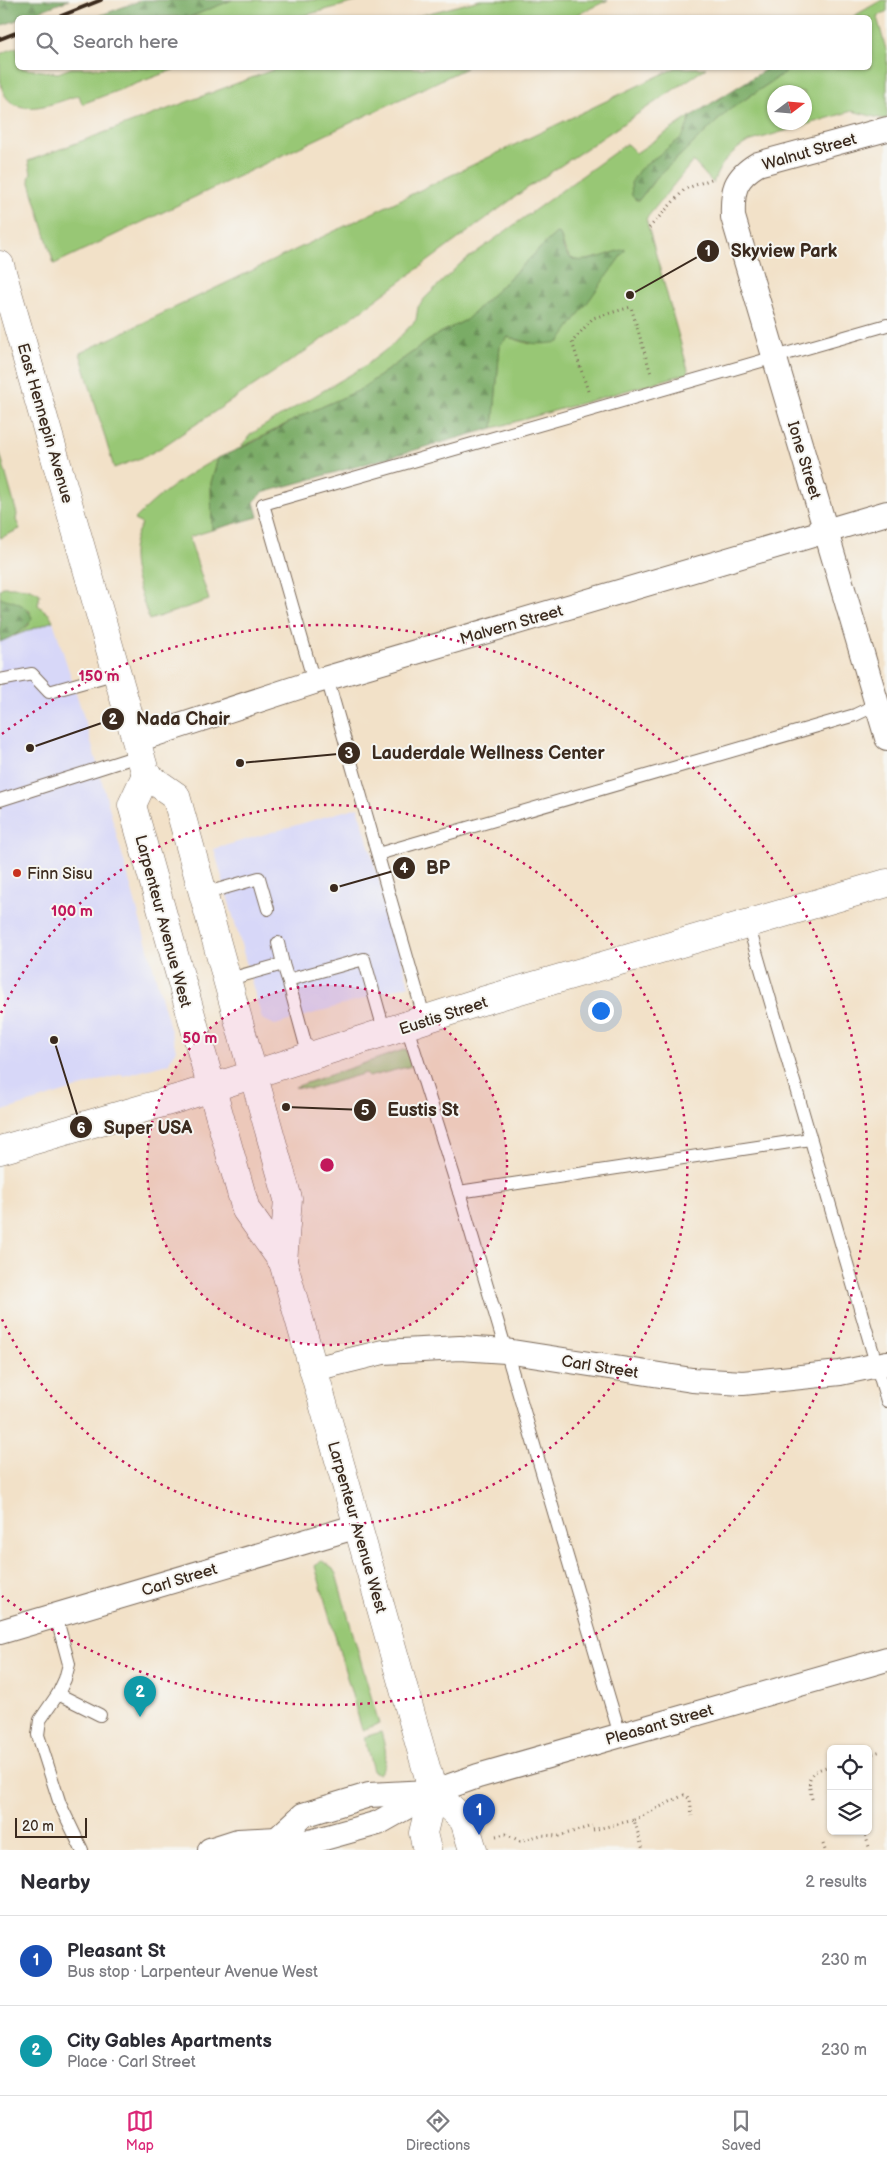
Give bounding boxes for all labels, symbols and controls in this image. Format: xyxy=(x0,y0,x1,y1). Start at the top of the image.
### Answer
search box xyxy=(15,15,872,70)
icon: search xyxy=(33,29,61,57)
text: Search here xyxy=(73,31,178,54)
north arrow xyxy=(767,85,812,130)
street label: Walnut Street xyxy=(760,130,859,175)
callout: Skyview Park xyxy=(696,234,847,267)
text: Skyview Park xyxy=(731,241,838,262)
text: 1 xyxy=(705,242,711,261)
street label: East Hennepin Avenue xyxy=(13,341,77,506)
street label: Ione Street xyxy=(783,419,824,502)
street label: Malvern Street xyxy=(458,602,565,649)
text: 150 m xyxy=(78,667,120,686)
callout: Nada Chair xyxy=(101,702,240,735)
text: Nada Chair xyxy=(136,709,231,730)
text: 2 xyxy=(109,710,118,729)
callout: Lauderdale Wellness Center xyxy=(336,737,614,770)
text: Lauderdale Wellness Center xyxy=(371,743,605,764)
text: 3 xyxy=(345,744,354,763)
street label: Larpenteur Avenue West xyxy=(130,833,195,1010)
callout: BP xyxy=(391,851,460,884)
text: BP xyxy=(426,858,451,879)
text: 4 xyxy=(400,859,409,878)
place label: Finn Sisu xyxy=(27,865,93,884)
marker: Finn Sisu xyxy=(11,867,23,879)
text: 100 m xyxy=(51,902,93,921)
street label: Eustis Street xyxy=(397,993,490,1040)
your location xyxy=(588,998,614,1024)
text: 50 m xyxy=(183,1029,218,1048)
callout: Eustis St xyxy=(353,1094,469,1127)
text: Eustis St xyxy=(387,1100,459,1121)
text: 5 xyxy=(361,1101,370,1120)
callout: Super USA xyxy=(68,1111,202,1144)
text: Super USA xyxy=(104,1118,193,1139)
text: 6 xyxy=(76,1119,86,1138)
centre of rings xyxy=(318,1156,336,1174)
street label: Carl Street xyxy=(560,1352,640,1383)
street label: Larpenteur Avenue West xyxy=(323,1439,390,1615)
street label: Carl Street xyxy=(139,1560,219,1601)
pin: 2 xyxy=(124,1676,156,1717)
street label: Pleasant Street xyxy=(603,1701,715,1750)
map controls xyxy=(827,1745,872,1835)
button: locate xyxy=(827,1745,872,1790)
button: layers xyxy=(827,1790,872,1835)
pin: 1 xyxy=(463,1794,495,1835)
scale bar xyxy=(15,1815,88,1838)
text: 20 m xyxy=(22,1818,54,1835)
text: Nearby xyxy=(20,1870,90,1895)
text: 2 results xyxy=(805,1873,867,1892)
text: Pleasant St xyxy=(67,1940,166,1963)
text: 1 xyxy=(33,1951,39,1970)
text: 230 m xyxy=(821,1951,867,1970)
text: Bus stop · Larpenteur Avenue West xyxy=(67,1963,318,1982)
text: City Gables Apartments xyxy=(67,2030,272,2053)
text: 2 xyxy=(31,2041,41,2060)
text: 230 m xyxy=(821,2041,867,2060)
text: Place · Carl Street xyxy=(67,2053,196,2072)
tab: Map xyxy=(126,2107,154,2154)
tab: Directions xyxy=(406,2107,470,2154)
tab: Saved xyxy=(722,2107,761,2154)

